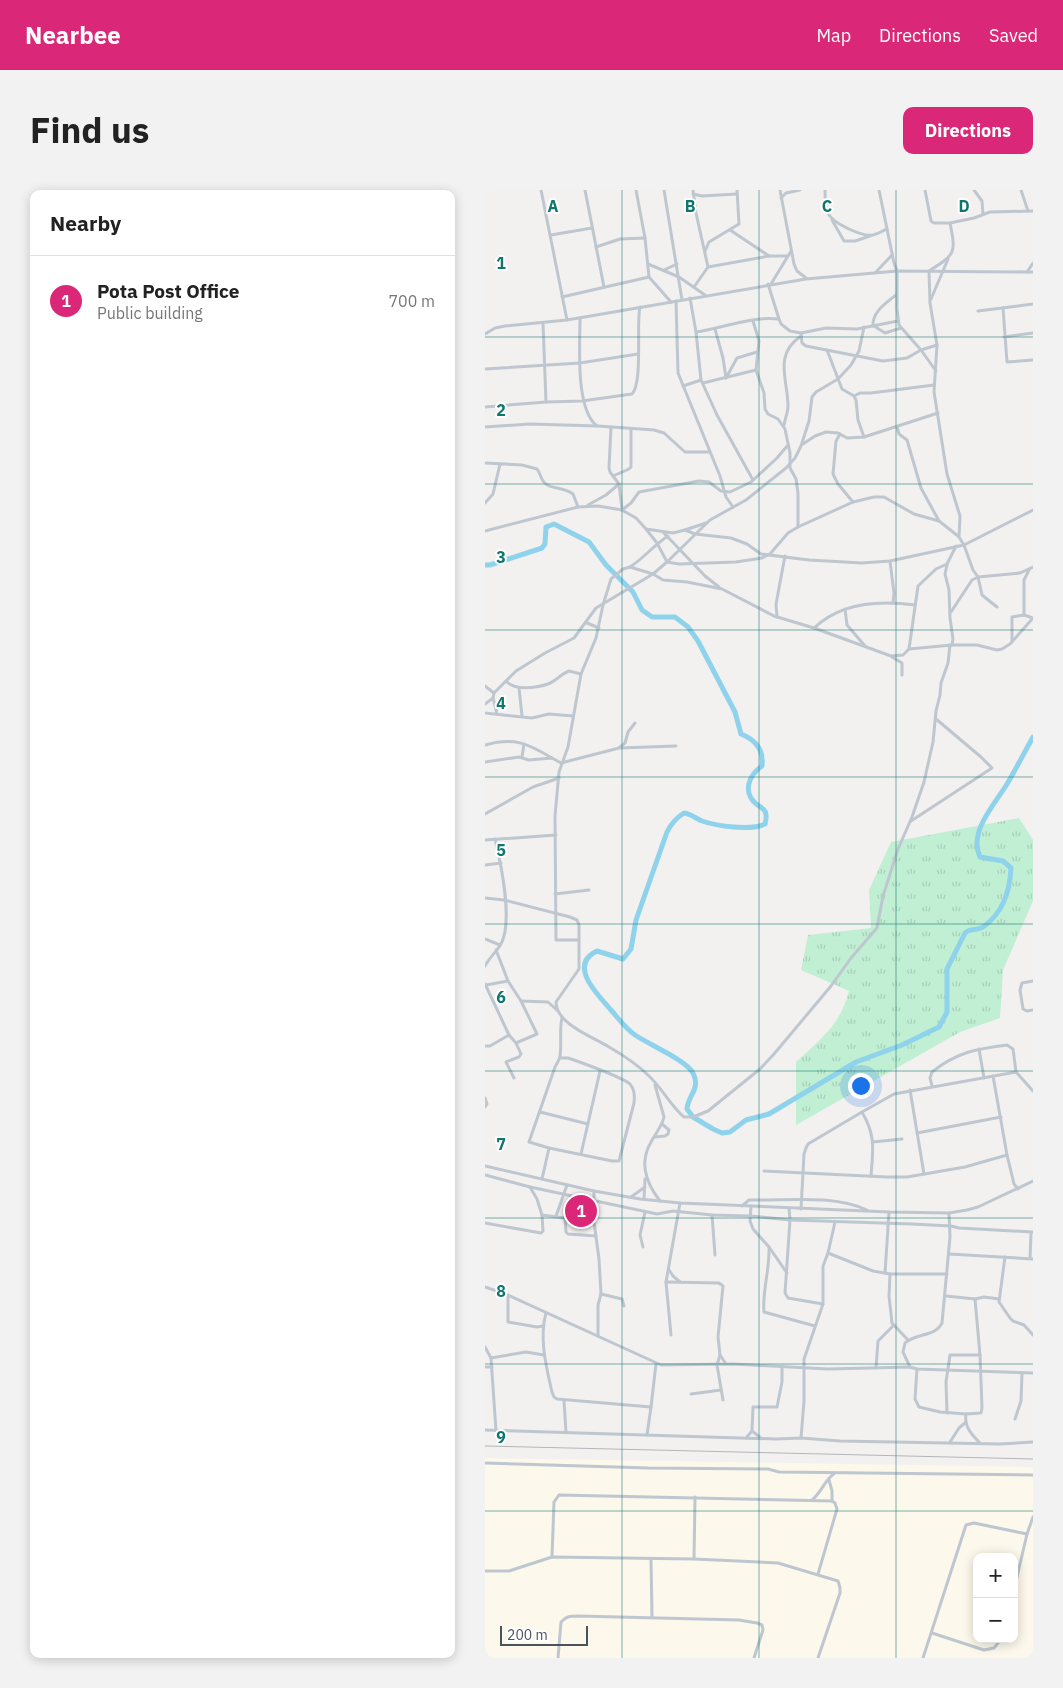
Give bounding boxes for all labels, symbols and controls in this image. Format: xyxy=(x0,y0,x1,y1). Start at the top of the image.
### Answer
text: Nearbee xyxy=(25,19,121,51)
text: Map xyxy=(816,24,851,47)
text: Directions xyxy=(879,24,961,47)
text: Saved xyxy=(989,24,1038,47)
text: Find us xyxy=(30,107,149,153)
button: Directions xyxy=(903,107,1033,154)
text: A xyxy=(548,196,559,216)
text: B xyxy=(685,196,696,216)
text: C xyxy=(822,196,832,216)
text: D xyxy=(958,196,970,216)
text: Nearby xyxy=(50,209,121,237)
text: 1 xyxy=(496,253,506,273)
text: Pota Post Office xyxy=(97,279,239,303)
text: 1 xyxy=(61,291,71,311)
text: 700 m xyxy=(388,291,435,311)
text: Public building xyxy=(97,303,203,323)
text: 2 xyxy=(496,400,506,420)
text: 3 xyxy=(496,547,506,567)
text: 4 xyxy=(496,693,506,713)
text: 5 xyxy=(496,840,506,860)
text: 6 xyxy=(496,987,506,1007)
your location xyxy=(848,1073,874,1099)
text: 7 xyxy=(496,1134,506,1154)
pin: 1 xyxy=(565,1192,597,1230)
text: 8 xyxy=(496,1281,506,1301)
text: 9 xyxy=(496,1427,506,1447)
map controls xyxy=(973,1553,1018,1643)
button: + xyxy=(973,1553,1018,1598)
button: − xyxy=(973,1598,1018,1643)
scale bar xyxy=(500,1623,587,1646)
text: 200 m xyxy=(507,1626,548,1644)

